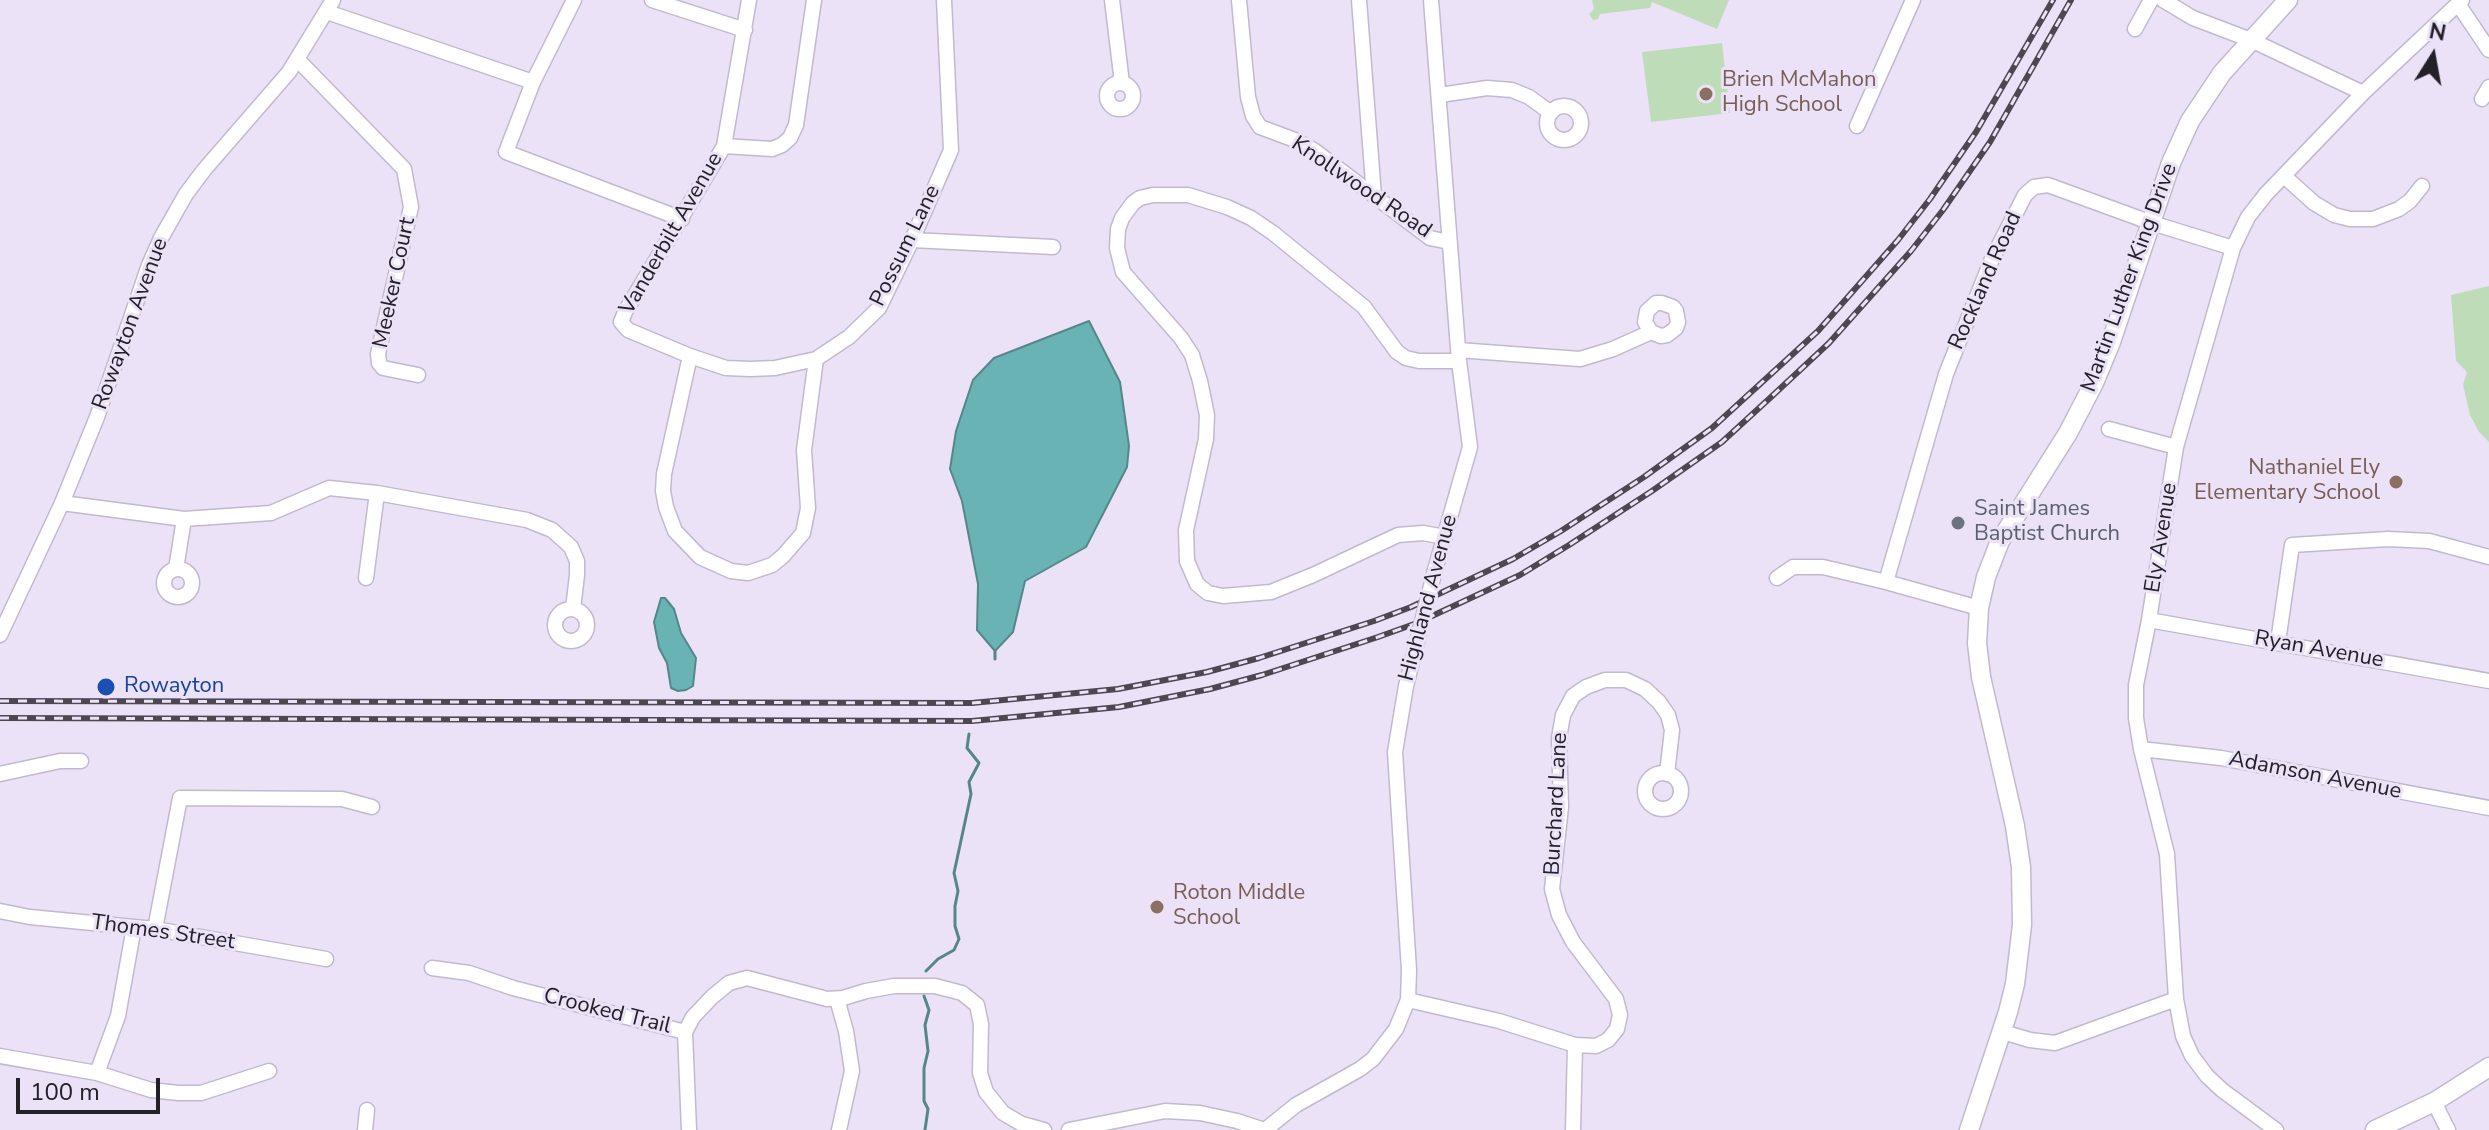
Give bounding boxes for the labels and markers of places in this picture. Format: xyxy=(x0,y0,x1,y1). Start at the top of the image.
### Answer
place label: Brien McMahon High School xyxy=(1722,68,1876,120)
marker: Brien McMahon High School xyxy=(1697,85,1715,103)
place label: Nathaniel Ely Elementary School xyxy=(2194,456,2380,508)
marker: Nathaniel Ely Elementary School xyxy=(2387,473,2405,491)
place label: Saint James Baptist Church xyxy=(1974,497,2120,548)
marker: Saint James Baptist Church xyxy=(1949,514,1967,532)
place label: Rowayton xyxy=(124,674,224,700)
marker: Rowayton xyxy=(95,676,117,698)
place label: Roton Middle School xyxy=(1173,881,1305,932)
marker: Roton Middle School xyxy=(1148,898,1166,916)

